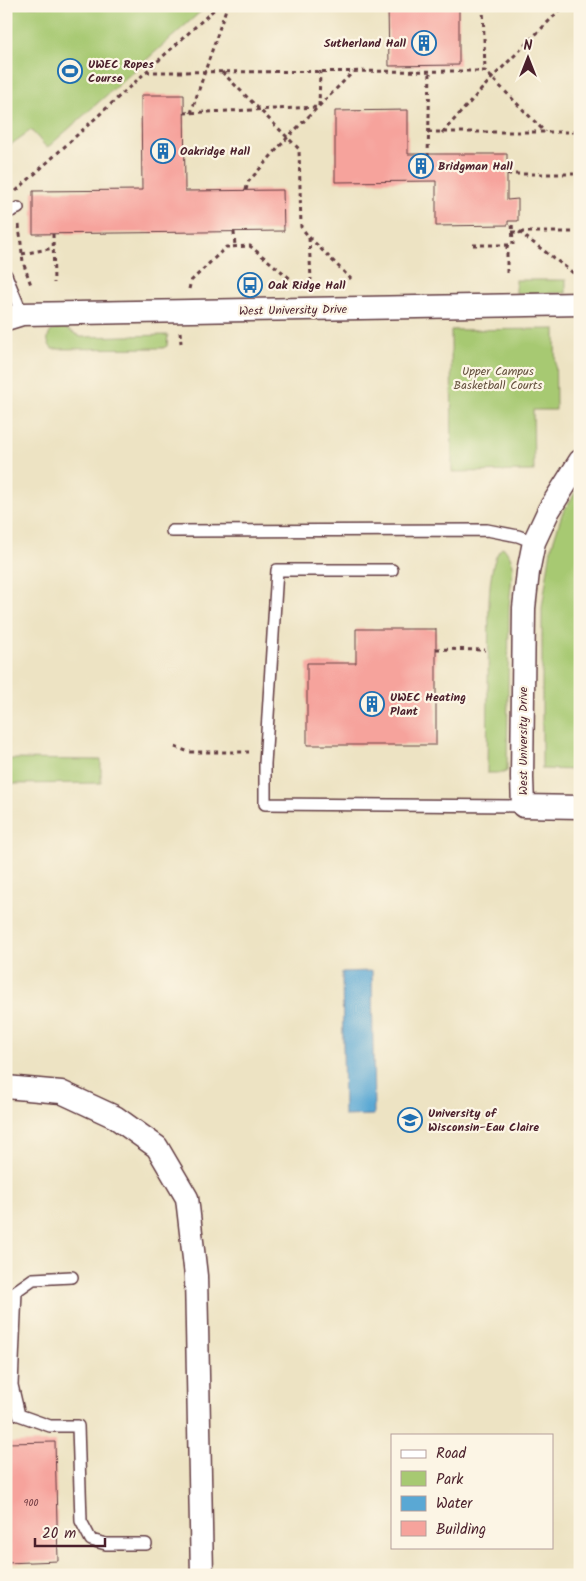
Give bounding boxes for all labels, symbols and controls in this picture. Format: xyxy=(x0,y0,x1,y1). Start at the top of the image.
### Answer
building icon: Sutherland Hall xyxy=(411,30,437,56)
north arrow xyxy=(504,32,554,82)
place label: Sutherland Hall xyxy=(324,34,407,53)
text: N xyxy=(524,35,533,57)
place label: UWEC Ropes Course xyxy=(88,55,154,88)
sports icon: UWEC Ropes Course xyxy=(57,58,83,84)
building icon: Oakridge Hall xyxy=(150,138,176,164)
place label: Oakridge Hall xyxy=(180,142,251,161)
building icon: Bridgman Hall xyxy=(408,153,434,179)
place label: Bridgman Hall xyxy=(438,157,514,176)
bus stop icon: Oak Ridge Hall xyxy=(237,272,263,298)
place label: Oak Ridge Hall xyxy=(268,276,346,295)
street label: West University Drive xyxy=(239,300,348,321)
park label: Upper Campus Basketball Courts xyxy=(454,362,542,395)
street label: West University Drive xyxy=(514,686,533,795)
place label: UWEC Heating Plant xyxy=(390,688,466,721)
building icon: UWEC Heating Plant xyxy=(359,691,385,717)
place label: University of Wisconsin-Eau Claire xyxy=(428,1104,539,1137)
school or university icon: University of Wisconsin-Eau Claire xyxy=(397,1107,423,1133)
legend xyxy=(391,1434,554,1548)
text: Road xyxy=(436,1442,467,1466)
text: Park xyxy=(436,1468,464,1492)
text: Water xyxy=(436,1492,473,1516)
house number: 900 xyxy=(24,1495,38,1511)
scale bar xyxy=(35,1516,105,1548)
text: Building xyxy=(436,1518,486,1542)
text: 20 m xyxy=(42,1522,76,1546)

